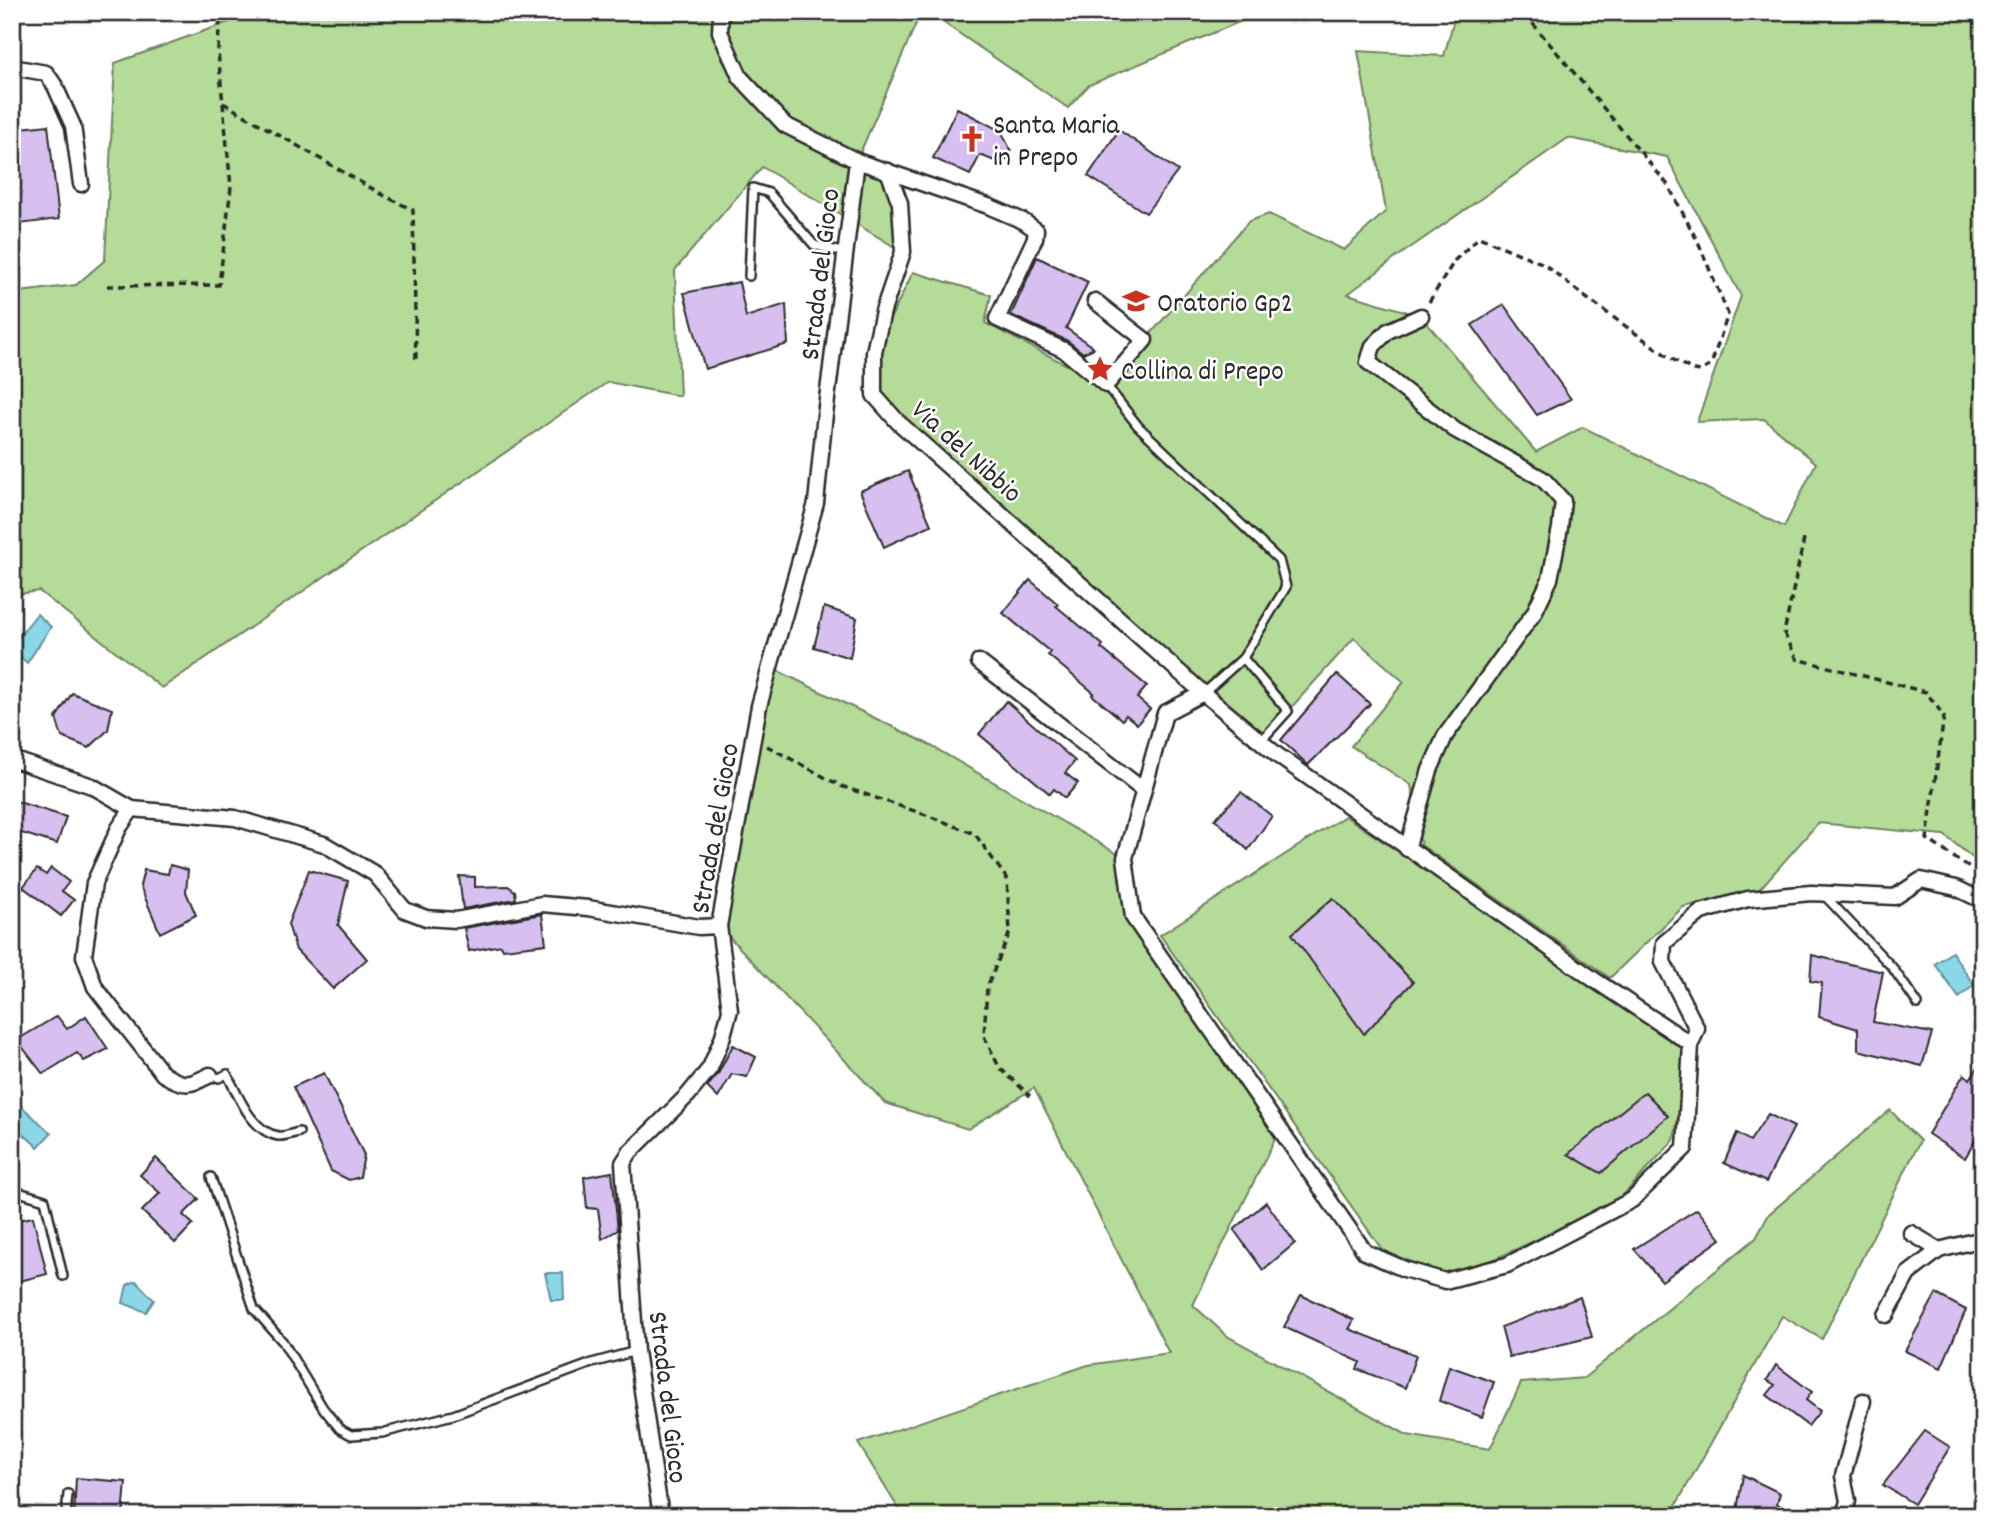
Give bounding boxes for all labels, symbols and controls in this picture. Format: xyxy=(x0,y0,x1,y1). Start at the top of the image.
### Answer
place label: Santa Maria in Prepo xyxy=(993,108,1120,180)
church icon: Santa Maria in Prepo xyxy=(957,124,987,154)
street label: Strada del Gioco xyxy=(793,186,853,363)
school or university icon: Oratorio Gp2 xyxy=(1121,286,1151,316)
place label: Oratorio Gp2 xyxy=(1157,286,1293,326)
place icon: Collina di Prepo xyxy=(1085,354,1115,384)
place label: Collina di Prepo xyxy=(1121,354,1284,394)
street label: Via del Nibbio xyxy=(900,393,1029,515)
street label: Strada del Gioco xyxy=(683,740,753,917)
street label: Strada del Gioco xyxy=(635,1309,695,1486)

